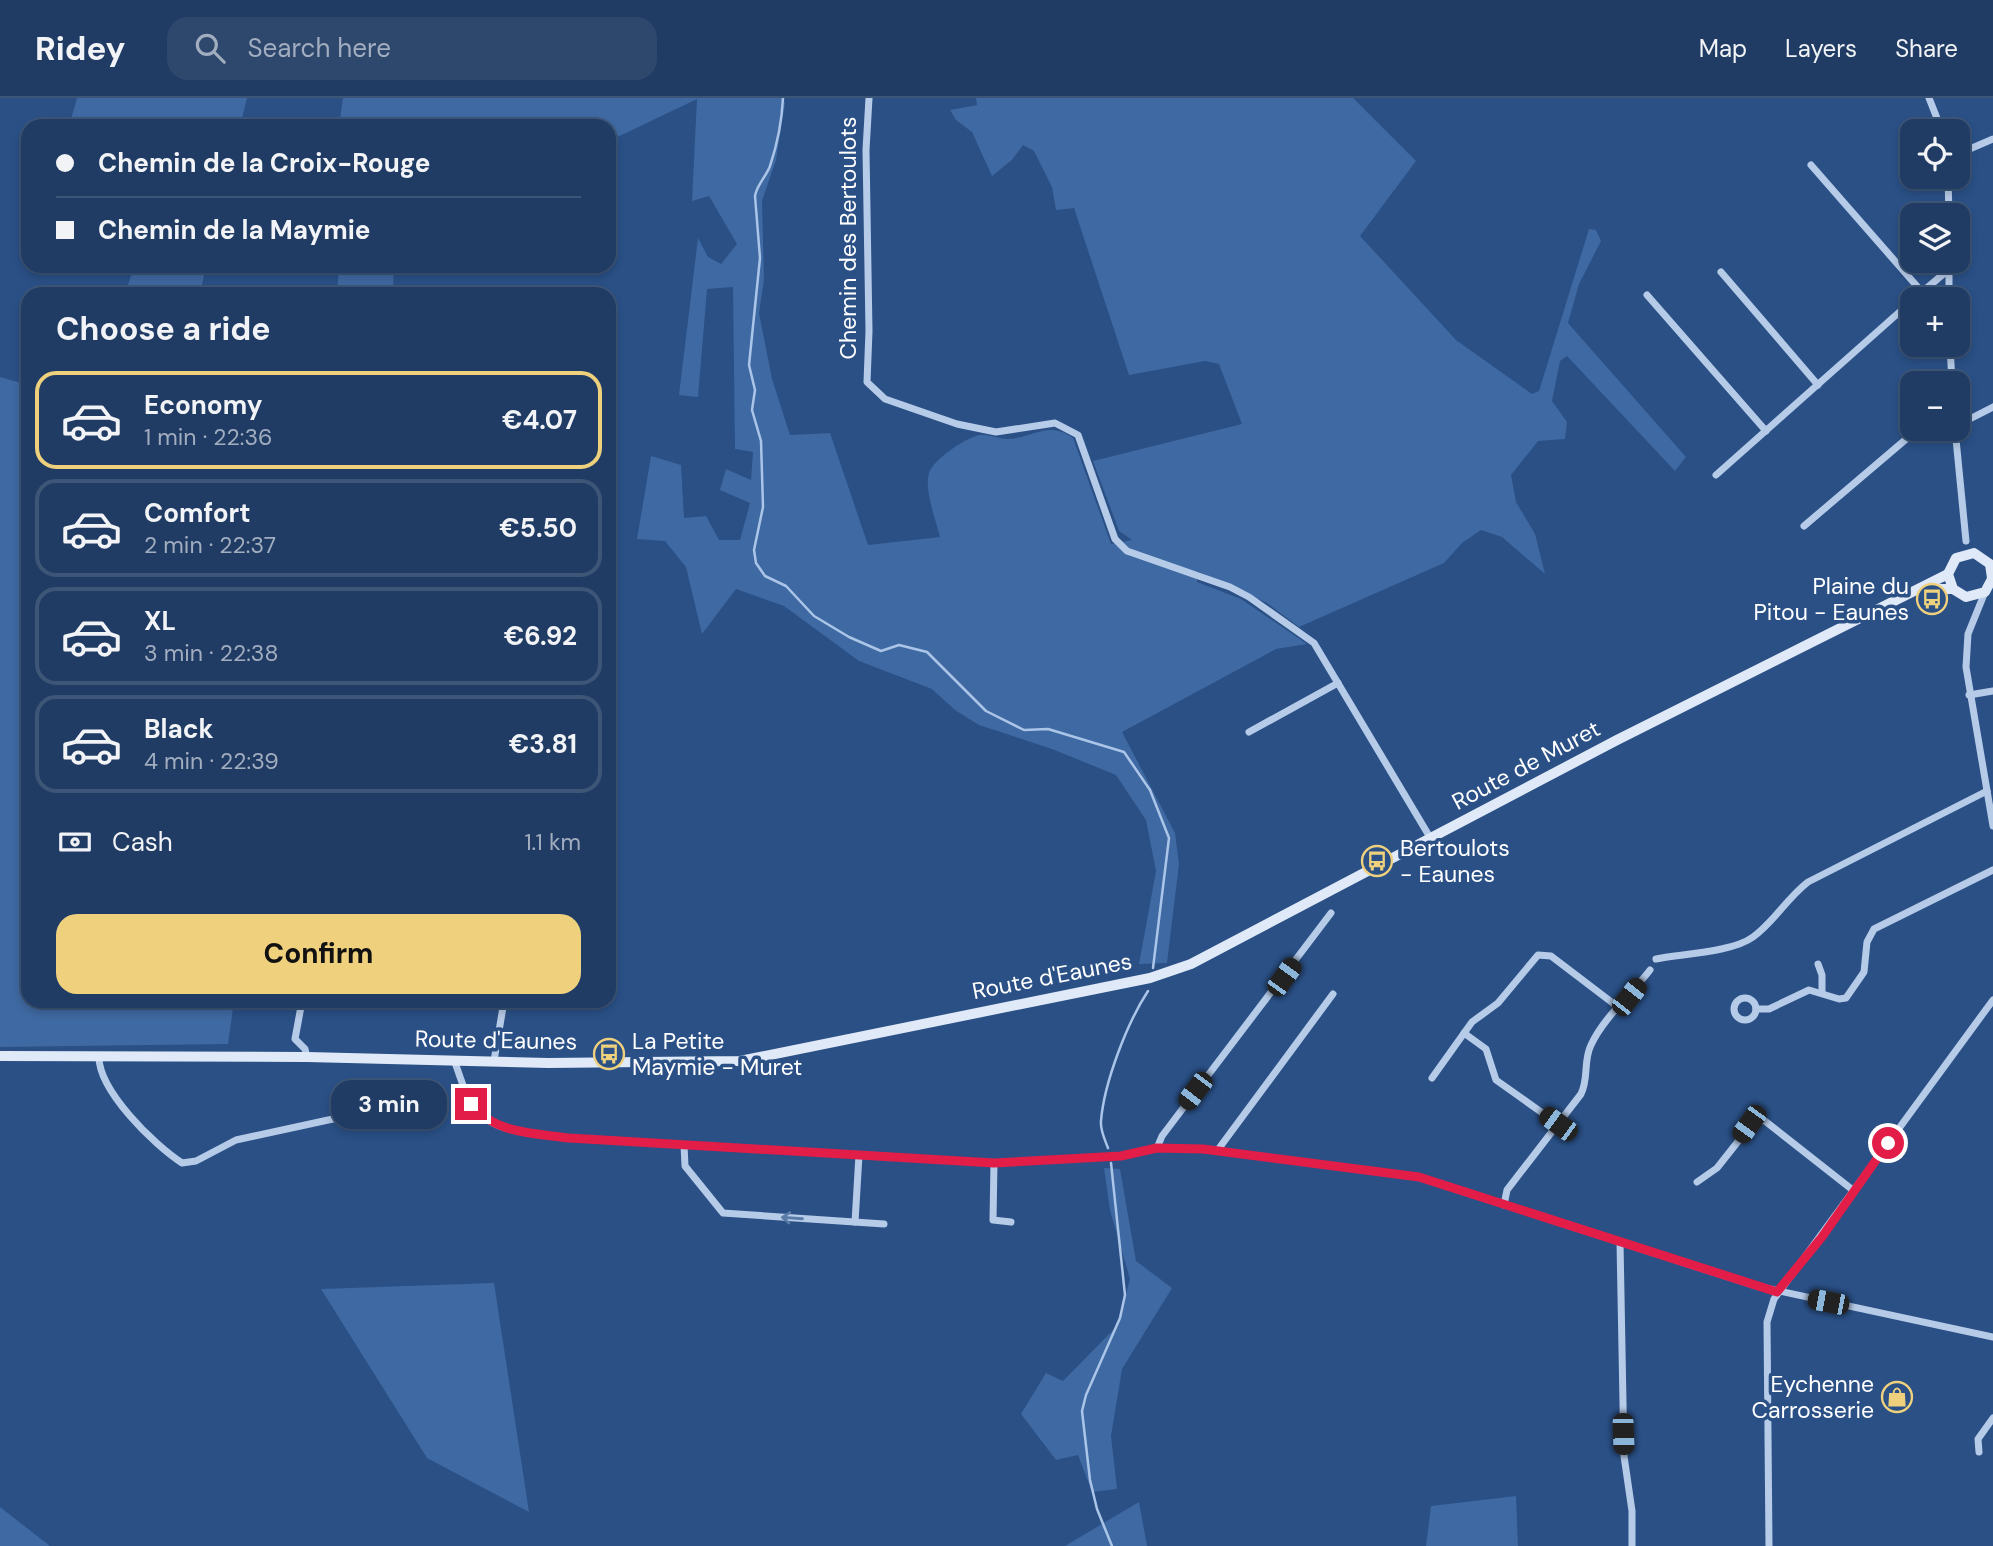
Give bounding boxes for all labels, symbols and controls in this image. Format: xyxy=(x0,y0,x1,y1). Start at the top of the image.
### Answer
search box xyxy=(167,17,657,80)
text: Ridey xyxy=(35,27,125,70)
icon: search xyxy=(191,29,229,67)
text: Search here xyxy=(247,31,391,65)
text: Map xyxy=(1699,33,1747,64)
text: Layers xyxy=(1785,33,1857,64)
text: Share xyxy=(1895,33,1958,64)
street label: Chemin des Bertoulots xyxy=(833,116,863,360)
map controls xyxy=(1900,119,1970,441)
button: locate xyxy=(1900,119,1970,189)
text: Chemin de la Croix-Rouge xyxy=(98,146,430,180)
button: layers xyxy=(1900,203,1970,273)
text: Chemin de la Maymie xyxy=(98,213,370,247)
button: + xyxy=(1900,287,1970,357)
text: Choose a ride xyxy=(56,308,271,350)
button: − xyxy=(1900,371,1970,441)
text: Economy xyxy=(144,388,262,422)
icon: car xyxy=(60,389,123,452)
text: €4.07 xyxy=(502,403,577,437)
text: 1 min · 22:36 xyxy=(144,422,272,452)
text: Comfort xyxy=(144,496,250,530)
icon: car xyxy=(60,497,123,560)
text: €5.50 xyxy=(499,511,577,545)
text: 2 min · 22:37 xyxy=(144,530,276,560)
place label: Plaine du Pitou - Eaunes xyxy=(1753,571,1909,627)
bus stop icon: Plaine du Pitou - Eaunes xyxy=(1915,582,1949,616)
text: XL xyxy=(144,604,176,638)
icon: car xyxy=(60,605,123,668)
text: €6.92 xyxy=(504,619,577,653)
text: 3 min · 22:38 xyxy=(144,638,278,668)
text: Black xyxy=(144,712,214,746)
icon: car xyxy=(60,713,123,776)
street label: Route de Muret xyxy=(1447,713,1605,817)
text: €3.81 xyxy=(509,727,577,761)
text: 4 min · 22:39 xyxy=(144,746,279,776)
icon: cash xyxy=(56,823,94,861)
text: Cash xyxy=(112,825,173,859)
text: 1.1 km xyxy=(524,827,581,857)
place label: Bertoulots - Eaunes xyxy=(1400,833,1510,889)
bus stop icon: Bertoulots - Eaunes xyxy=(1360,844,1394,878)
button: Confirm xyxy=(56,914,581,994)
street label: Route d'Eaunes xyxy=(970,946,1134,1006)
car xyxy=(1264,954,1305,1000)
car xyxy=(1608,974,1651,1020)
street label: Route d'Eaunes xyxy=(415,1024,577,1056)
place label: La Petite Maymie - Muret xyxy=(632,1026,802,1082)
bus stop icon: La Petite Maymie - Muret xyxy=(592,1037,626,1071)
car xyxy=(1174,1068,1217,1114)
callout: 3 min xyxy=(331,1080,447,1128)
route end xyxy=(455,1088,487,1120)
text: 3 min xyxy=(358,1089,420,1119)
car xyxy=(1729,1101,1770,1147)
car xyxy=(1535,1103,1582,1145)
route start xyxy=(1872,1127,1904,1159)
one-way arrow xyxy=(781,1211,803,1224)
car xyxy=(1806,1288,1851,1316)
place label: Eychenne Carrosserie xyxy=(1752,1369,1874,1425)
shop icon: Eychenne Carrosserie xyxy=(1880,1380,1914,1414)
car xyxy=(1612,1413,1635,1455)

